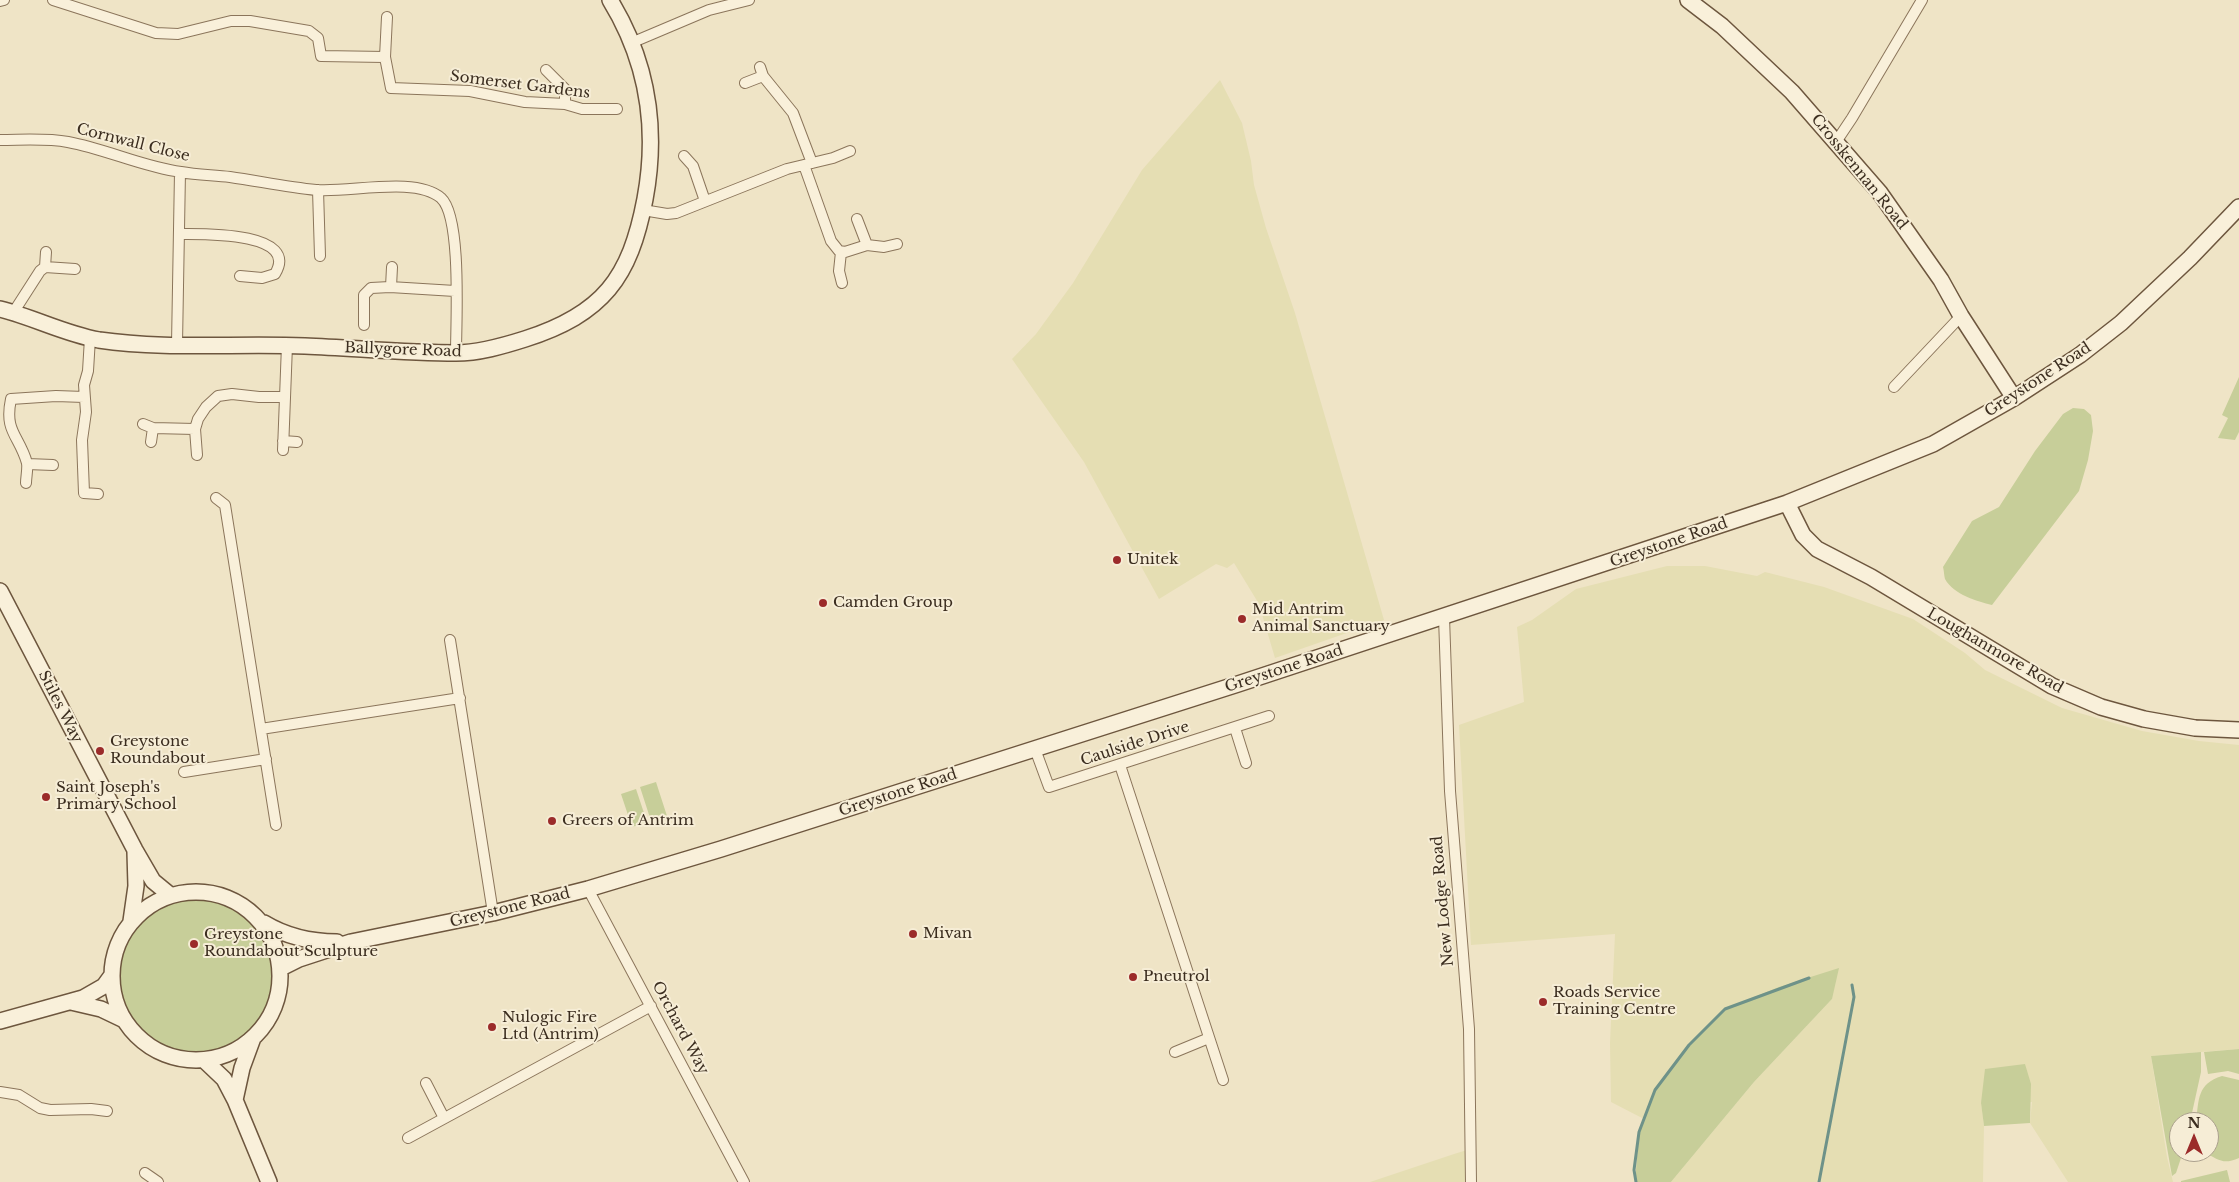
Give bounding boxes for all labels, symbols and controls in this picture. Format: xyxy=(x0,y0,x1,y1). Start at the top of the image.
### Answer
street label: Somerset Gardens xyxy=(449,67,591,103)
street label: Crosskennan Road xyxy=(1807,111,1911,233)
street label: Cornwall Close xyxy=(74,120,192,166)
street label: Ballygore Road xyxy=(344,339,462,361)
street label: Greystone Road xyxy=(1981,339,2095,421)
street label: Greystone Road xyxy=(1608,514,1730,572)
place label: Unitek xyxy=(1127,551,1178,569)
marker: Unitek xyxy=(1111,554,1123,566)
place label: Camden Group xyxy=(833,594,953,612)
marker: Camden Group xyxy=(817,597,829,609)
place label: Mid Antrim Animal Sanctuary xyxy=(1252,601,1390,636)
street label: Loughanmore Road xyxy=(1924,605,2066,697)
marker: Mid Antrim Animal Sanctuary xyxy=(1236,613,1248,625)
street label: Greystone Road xyxy=(1223,641,1345,697)
street label: Stiles Way xyxy=(34,668,86,746)
street label: Caulside Drive xyxy=(1078,718,1192,770)
place label: Greystone Roundabout xyxy=(110,733,206,768)
marker: Greystone Roundabout xyxy=(94,745,106,757)
street label: Greystone Road xyxy=(837,765,959,821)
place label: Saint Joseph's Primary School xyxy=(56,779,177,814)
marker: Saint Joseph's Primary School xyxy=(40,791,52,803)
place label: Greers of Antrim xyxy=(562,812,694,830)
marker: Greers of Antrim xyxy=(546,815,558,827)
street label: New Lodge Road xyxy=(1428,835,1458,967)
street label: Greystone Road xyxy=(448,884,572,932)
place label: Mivan xyxy=(923,925,972,943)
place label: Greystone Roundabout Sculpture xyxy=(204,926,378,961)
marker: Mivan xyxy=(907,928,919,940)
marker: Greystone Roundabout Sculpture xyxy=(188,938,200,950)
place label: Pneutrol xyxy=(1143,968,1210,986)
marker: Pneutrol xyxy=(1127,971,1139,983)
street label: Orchard Way xyxy=(648,978,712,1078)
place label: Roads Service Training Centre xyxy=(1553,984,1676,1019)
marker: Roads Service Training Centre xyxy=(1537,996,1549,1008)
place label: Nulogic Fire Ltd (Antrim) xyxy=(502,1009,599,1044)
marker: Nulogic Fire Ltd (Antrim) xyxy=(486,1021,498,1033)
north arrow xyxy=(2169,1112,2219,1162)
text: N xyxy=(2187,1114,2201,1132)

